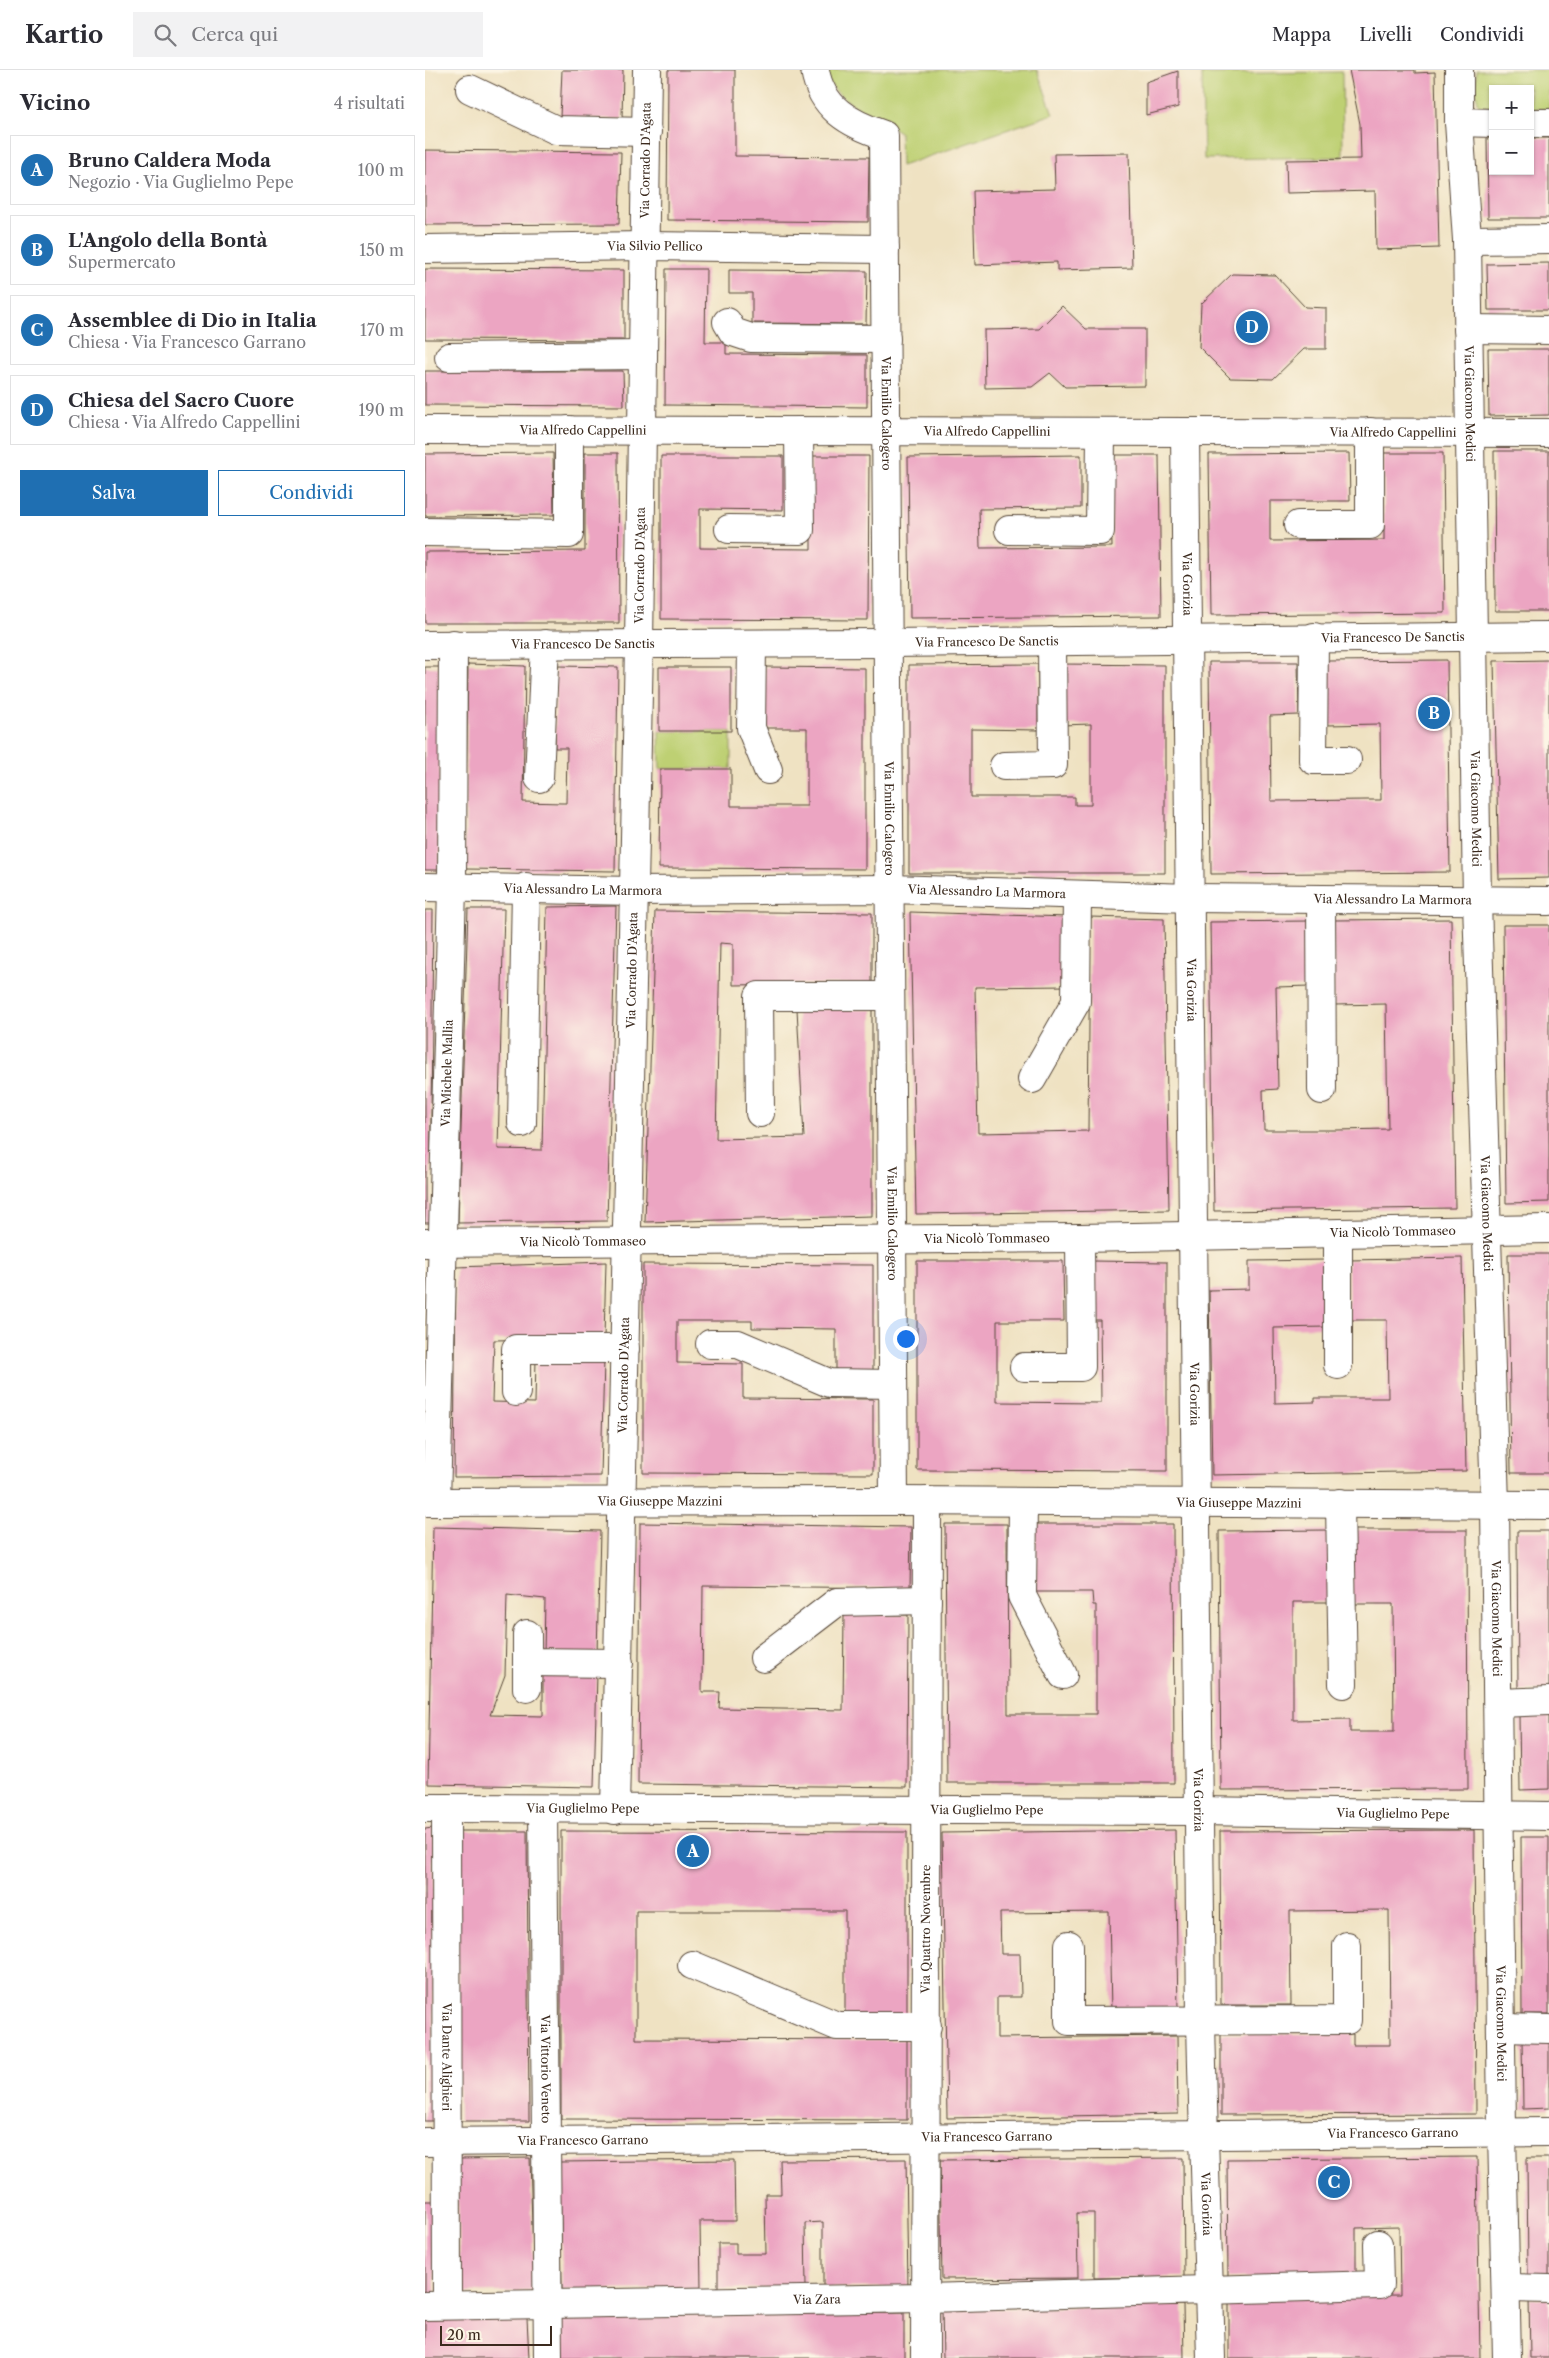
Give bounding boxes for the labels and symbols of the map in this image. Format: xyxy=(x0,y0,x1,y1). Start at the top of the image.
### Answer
street label: Via Corrado D'Agata xyxy=(637,101,654,220)
street label: Via Silvio Pellico xyxy=(606,238,703,254)
pin: D xyxy=(1236,308,1268,346)
street label: Via Giacomo Medici xyxy=(1462,344,1478,462)
street label: Via Emilio Calogero xyxy=(879,355,894,471)
street label: Via Alfredo Cappellini xyxy=(519,422,647,438)
street label: Via Alfredo Cappellini xyxy=(923,423,1051,439)
street label: Via Alfredo Cappellini xyxy=(1329,424,1457,440)
street label: Via Corrado D'Agata xyxy=(631,506,648,625)
street label: Via Gorizia xyxy=(1180,551,1195,617)
street label: Via Francesco De Sanctis xyxy=(1320,629,1465,645)
street label: Via Francesco De Sanctis xyxy=(914,633,1059,650)
street label: Via Francesco De Sanctis xyxy=(510,636,655,652)
pin: B xyxy=(1418,694,1450,732)
street label: Via Giacomo Medici xyxy=(1468,749,1484,867)
street label: Via Emilio Calogero xyxy=(882,760,897,876)
street label: Via Alessandro La Marmora xyxy=(503,880,663,898)
street label: Via Alessandro La Marmora xyxy=(907,882,1067,901)
street label: Via Alessandro La Marmora xyxy=(1313,891,1473,907)
street label: Via Corrado D'Agata xyxy=(623,911,640,1029)
street label: Via Gorizia xyxy=(1184,957,1199,1022)
street label: Via Michele Mallia xyxy=(438,1019,456,1128)
street label: Via Giacomo Medici xyxy=(1478,1154,1496,1272)
street label: Via Emilio Calogero xyxy=(885,1165,900,1281)
street label: Via Nicolò Tommaseo xyxy=(1329,1223,1456,1240)
street label: Via Nicolò Tommaseo xyxy=(923,1230,1050,1246)
street label: Via Nicolò Tommaseo xyxy=(519,1233,646,1249)
street label: Via Corrado D'Agata xyxy=(615,1316,632,1434)
your location xyxy=(893,1326,919,1352)
street label: Via Gorizia xyxy=(1187,1361,1203,1426)
street label: Via Giuseppe Mazzini xyxy=(597,1493,723,1509)
street label: Via Giuseppe Mazzini xyxy=(1176,1495,1302,1510)
street label: Via Giacomo Medici xyxy=(1489,1559,1505,1677)
street label: Via Gorizia xyxy=(1191,1767,1206,1832)
street label: Via Guglielmo Pepe xyxy=(526,1800,640,1816)
street label: Via Guglielmo Pepe xyxy=(930,1802,1044,1817)
street label: Via Guglielmo Pepe xyxy=(1335,1805,1450,1822)
pin: A xyxy=(677,1832,709,1870)
street label: Via Quattro Novembre xyxy=(918,1864,933,1995)
street label: Via Giacomo Medici xyxy=(1493,1964,1509,2082)
street label: Via Dante Alighieri xyxy=(439,2002,455,2111)
street label: Via Vittorio Veneto xyxy=(538,2014,554,2123)
street label: Via Francesco Garrano xyxy=(1327,2125,1458,2141)
street label: Via Francesco Garrano xyxy=(921,2128,1052,2145)
street label: Via Francesco Garrano xyxy=(517,2132,648,2148)
pin: C xyxy=(1318,2163,1350,2201)
street label: Via Gorizia xyxy=(1198,2171,1215,2237)
street label: Via Zara xyxy=(792,2291,841,2307)
scale bar xyxy=(440,2323,553,2346)

